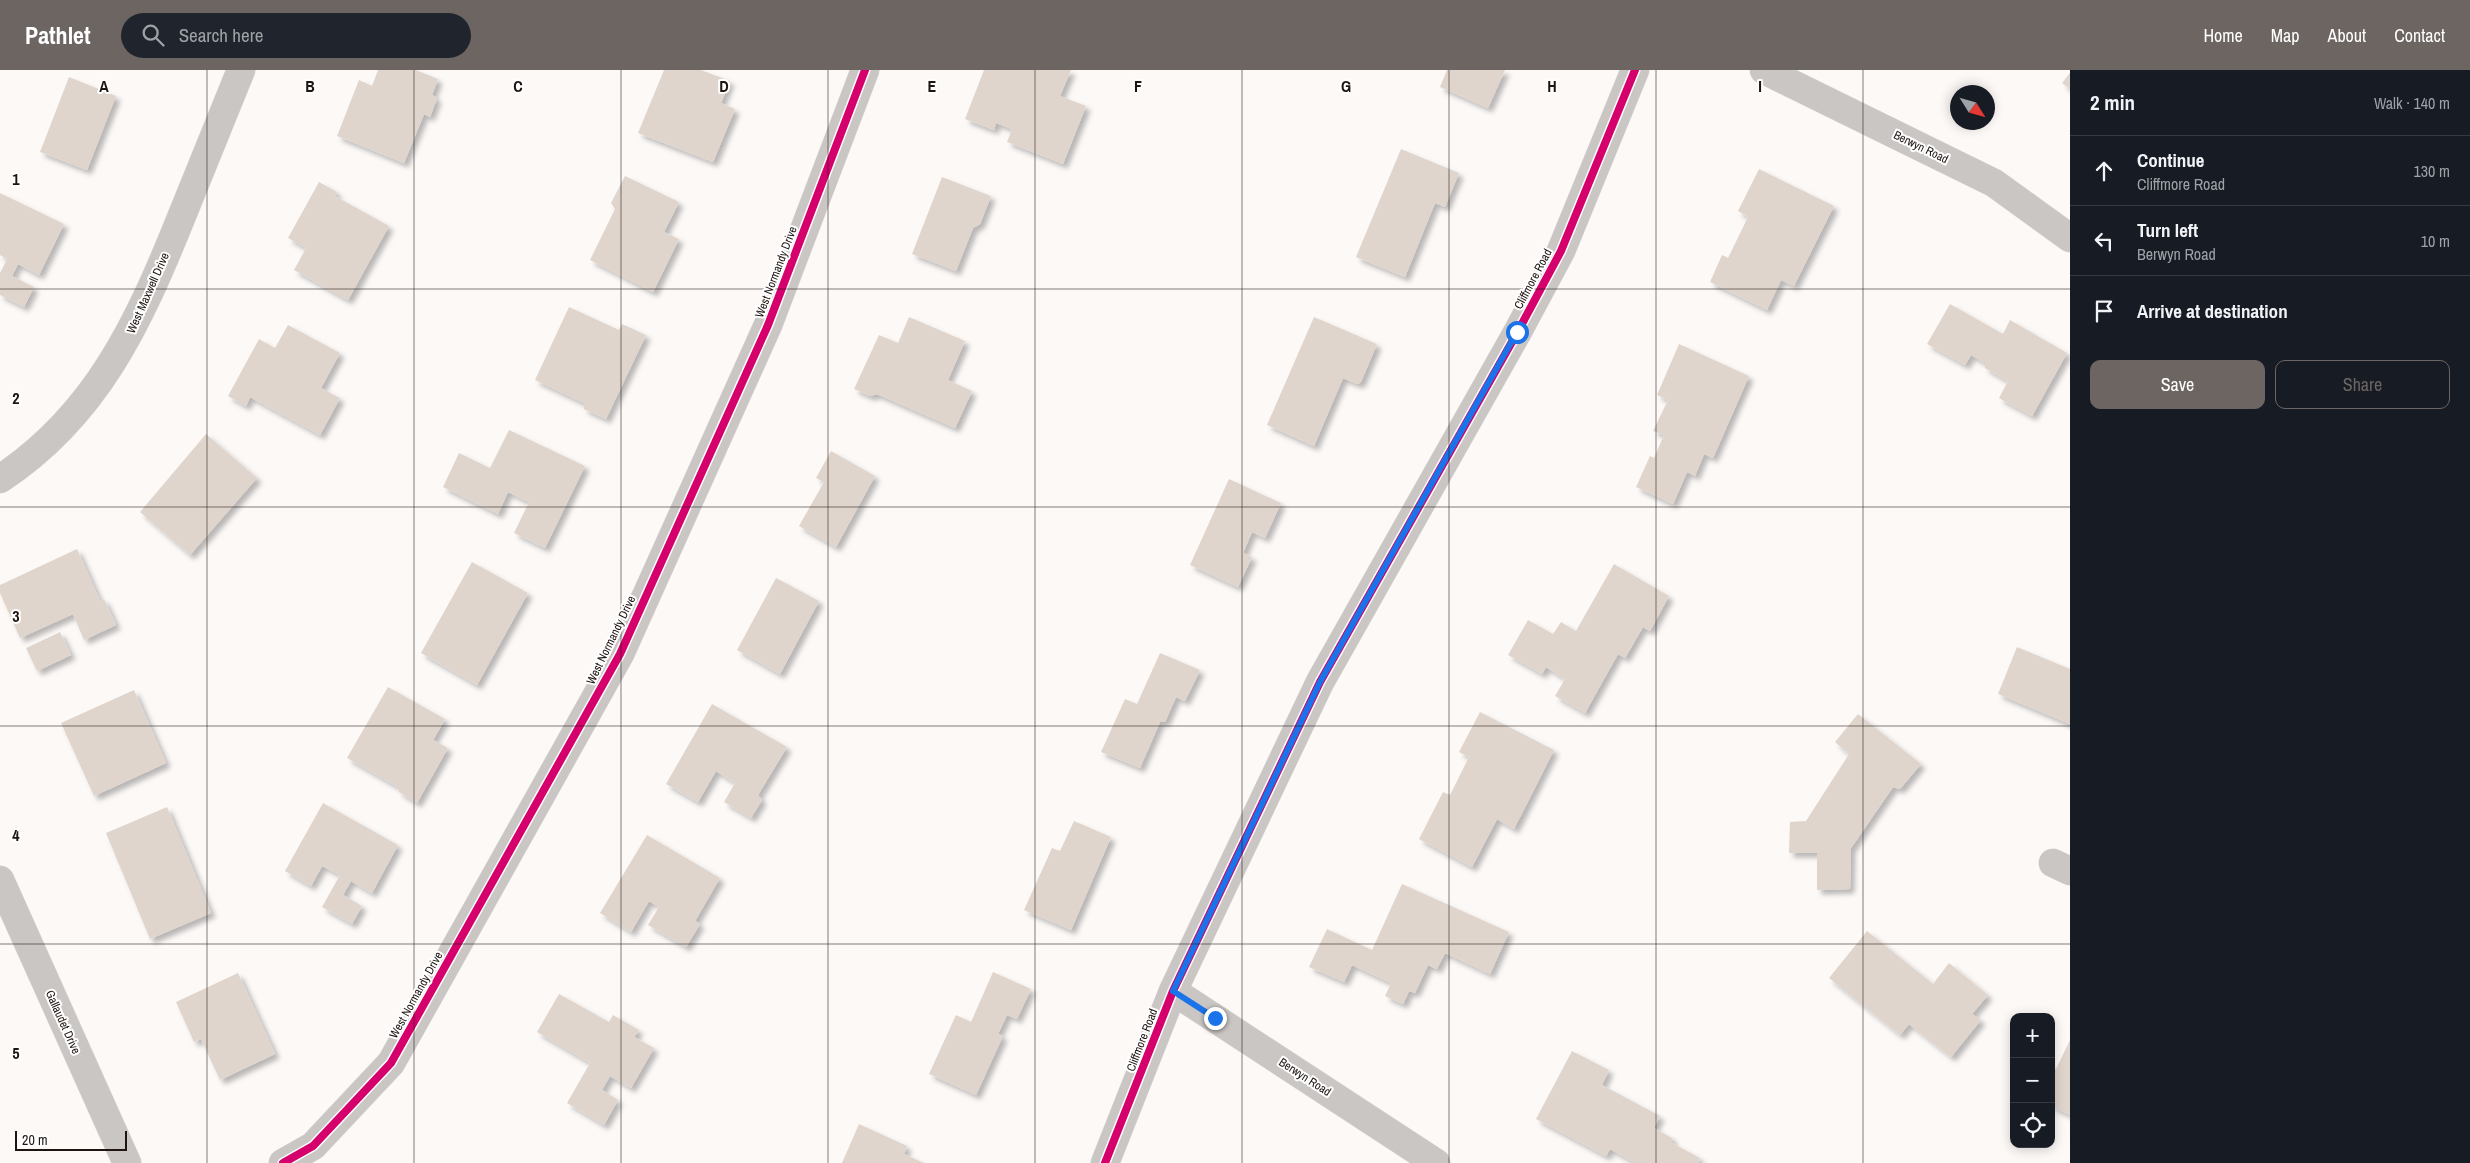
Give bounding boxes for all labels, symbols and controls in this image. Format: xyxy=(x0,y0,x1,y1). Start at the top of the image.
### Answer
search box xyxy=(121,13,471,58)
text: Pathlet xyxy=(25,19,91,51)
icon: search xyxy=(139,21,167,49)
text: Search here xyxy=(179,22,264,48)
text: Home xyxy=(2203,23,2243,48)
text: Map xyxy=(2271,23,2300,48)
text: About xyxy=(2328,23,2366,48)
text: Contact xyxy=(2394,23,2445,48)
text: A xyxy=(99,75,109,97)
text: B xyxy=(305,75,315,97)
text: C xyxy=(513,75,523,97)
text: D xyxy=(719,75,729,97)
text: E xyxy=(928,75,937,97)
text: F xyxy=(1134,75,1142,97)
text: G xyxy=(1341,75,1351,97)
text: H xyxy=(1547,75,1557,97)
text: I xyxy=(1758,75,1762,97)
north arrow xyxy=(1950,85,1995,130)
text: 2 min xyxy=(2090,88,2135,117)
text: Walk · 140 m xyxy=(2374,92,2450,114)
street label: Berwyn Road xyxy=(1891,127,1951,167)
text: Continue xyxy=(2137,147,2205,173)
icon: ahead xyxy=(2090,157,2118,185)
text: 130 m xyxy=(2414,160,2450,182)
text: 1 xyxy=(12,168,20,190)
text: Cliffmore Road xyxy=(2137,173,2225,195)
text: Turn left xyxy=(2137,217,2198,243)
street label: West Normandy Drive xyxy=(751,224,801,320)
icon: left xyxy=(2090,227,2118,255)
text: 10 m xyxy=(2421,230,2450,252)
text: Berwyn Road xyxy=(2137,243,2216,265)
street label: Cliffmore Road xyxy=(1510,246,1556,312)
street label: West Maxwell Drive xyxy=(123,250,173,336)
icon: arrive xyxy=(2090,297,2118,325)
text: Arrive at destination xyxy=(2137,298,2288,324)
route start xyxy=(1506,321,1529,344)
button: Save xyxy=(2090,360,2265,409)
button: Share xyxy=(2275,360,2450,409)
text: 2 xyxy=(12,387,20,409)
street label: West Normandy Drive xyxy=(583,593,639,687)
text: 3 xyxy=(12,605,20,627)
text: 4 xyxy=(12,824,20,846)
street label: West Normandy Drive xyxy=(386,949,446,1041)
street label: Gallaudet Drive xyxy=(42,988,84,1056)
street label: Cliffmore Road xyxy=(1123,1006,1161,1074)
route end xyxy=(1204,1007,1227,1030)
map controls xyxy=(2010,1013,2055,1148)
button: + xyxy=(2010,1013,2055,1058)
text: 5 xyxy=(12,1042,20,1064)
street label: Berwyn Road xyxy=(1276,1054,1334,1100)
button: − xyxy=(2010,1058,2055,1103)
button: locate xyxy=(2010,1103,2055,1148)
scale bar xyxy=(15,1128,128,1151)
text: 20 m xyxy=(22,1131,48,1149)

